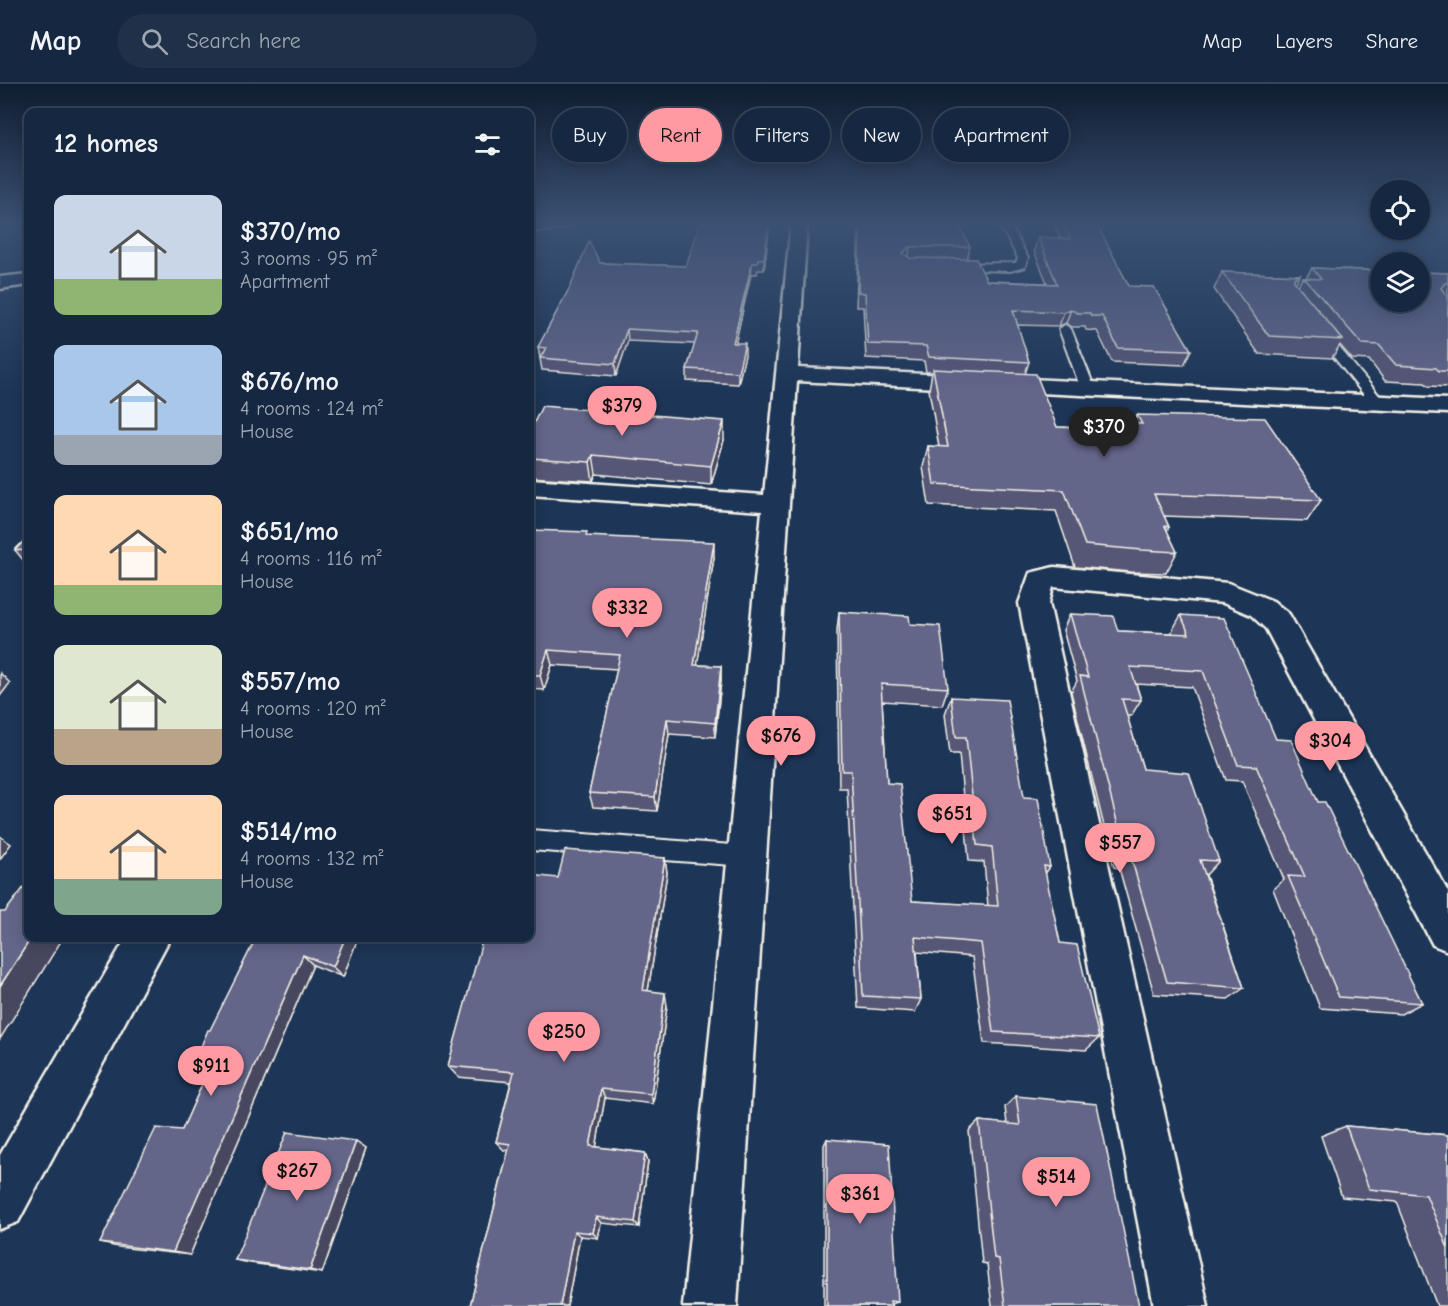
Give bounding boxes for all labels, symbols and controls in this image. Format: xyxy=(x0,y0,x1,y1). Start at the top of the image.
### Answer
search box xyxy=(117,14,537,68)
text: Map xyxy=(30,25,81,57)
icon: search xyxy=(138,25,171,58)
text: Search here xyxy=(186,28,301,54)
text: Map xyxy=(1203,29,1242,53)
text: Layers xyxy=(1275,29,1333,53)
text: Share xyxy=(1366,29,1418,53)
chip: Buy xyxy=(552,108,627,162)
chip: Rent xyxy=(639,108,722,162)
chip: Filters xyxy=(734,108,830,162)
chip: New xyxy=(842,108,921,162)
chip: Apartment xyxy=(933,108,1069,162)
icon: filters xyxy=(471,128,504,161)
text: 12 homes xyxy=(54,129,158,159)
map controls xyxy=(1370,180,1430,312)
button: locate xyxy=(1370,180,1430,240)
text: $370/mo xyxy=(240,217,341,247)
icon: home xyxy=(102,219,174,291)
text: 3 rooms · 95 m² xyxy=(240,247,377,270)
button: layers xyxy=(1370,252,1430,312)
text: Apartment xyxy=(240,270,330,293)
text: $676/mo xyxy=(240,367,339,397)
icon: home xyxy=(102,369,174,441)
pin: $379 xyxy=(586,386,658,437)
text: $379 xyxy=(602,394,642,417)
text: 4 rooms · 124 m² xyxy=(240,397,383,420)
pin: $370 xyxy=(1068,407,1140,458)
text: $370 xyxy=(1083,415,1125,438)
text: House xyxy=(240,420,294,443)
text: $651/mo xyxy=(240,517,339,547)
icon: home xyxy=(102,519,174,591)
text: 4 rooms · 116 m² xyxy=(240,547,382,570)
text: House xyxy=(240,570,294,593)
pin: $332 xyxy=(591,588,663,639)
text: $332 xyxy=(606,596,648,619)
text: $557/mo xyxy=(240,667,341,697)
icon: home xyxy=(102,669,174,741)
text: 4 rooms · 120 m² xyxy=(240,697,386,720)
pin: $676 xyxy=(745,716,817,767)
text: House xyxy=(240,720,294,743)
pin: $304 xyxy=(1294,721,1366,772)
text: $676 xyxy=(760,724,802,747)
text: $304 xyxy=(1309,729,1351,752)
pin: $651 xyxy=(916,794,988,845)
text: $651 xyxy=(932,802,972,825)
text: $514/mo xyxy=(240,817,337,847)
icon: home xyxy=(102,819,174,891)
pin: $557 xyxy=(1084,823,1156,874)
text: $557 xyxy=(1099,831,1141,854)
text: 4 rooms · 132 m² xyxy=(240,847,384,870)
text: House xyxy=(240,870,294,893)
pin: $250 xyxy=(528,1012,600,1063)
text: $250 xyxy=(542,1020,586,1043)
pin: $911 xyxy=(175,1046,247,1097)
text: $911 xyxy=(192,1054,230,1077)
pin: $267 xyxy=(261,1151,333,1202)
pin: $514 xyxy=(1020,1157,1092,1208)
text: $267 xyxy=(276,1159,318,1182)
text: $514 xyxy=(1036,1165,1076,1188)
pin: $361 xyxy=(824,1174,896,1225)
text: $361 xyxy=(840,1182,880,1205)

